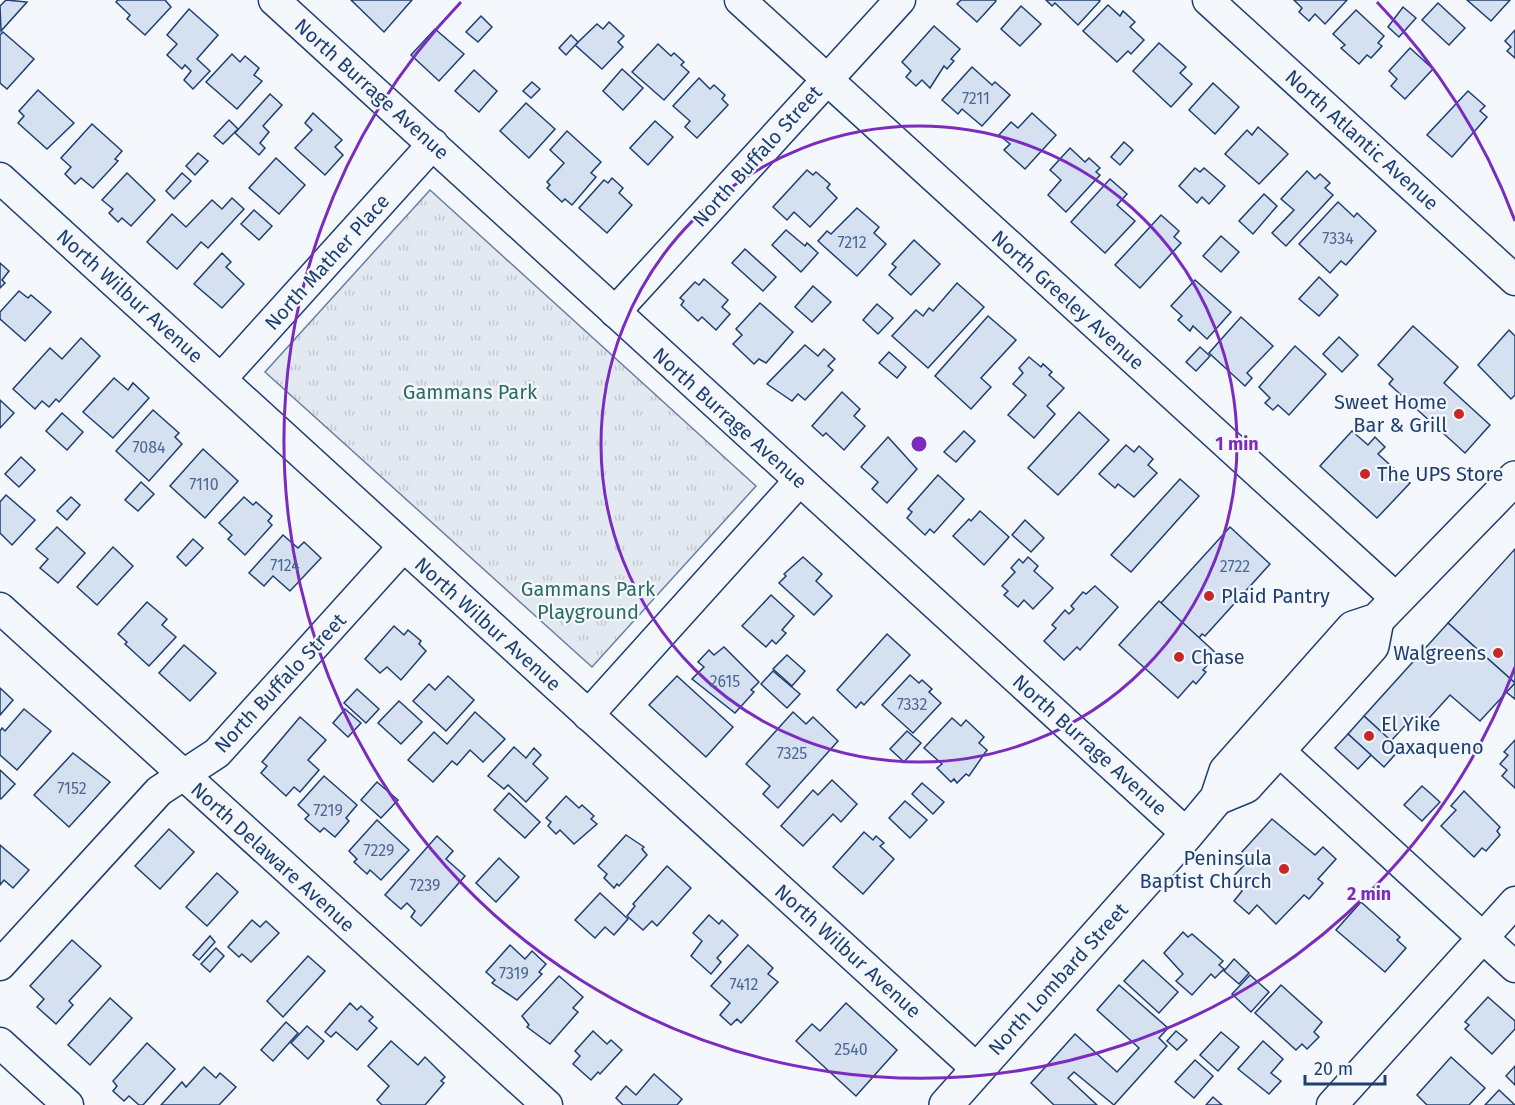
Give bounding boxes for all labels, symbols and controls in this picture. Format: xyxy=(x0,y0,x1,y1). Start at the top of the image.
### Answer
street label: North Burrage Avenue xyxy=(290,13,454,165)
street label: North Atlantic Avenue xyxy=(1280,65,1444,215)
street label: North Buffalo Street xyxy=(687,80,827,232)
house number: 7211 xyxy=(962,89,990,108)
street label: North Mather Place xyxy=(260,189,394,335)
street label: North Wilbur Avenue xyxy=(52,224,208,368)
street label: North Greeley Avenue xyxy=(987,225,1149,375)
house number: 7334 xyxy=(1322,229,1354,248)
house number: 7212 xyxy=(837,233,867,252)
street label: North Burrage Avenue xyxy=(648,342,812,494)
park label: Gammans Park xyxy=(403,380,538,404)
place label: Sweet Home Bar & Grill xyxy=(1334,390,1447,437)
marker: Sweet Home Bar & Grill xyxy=(1452,407,1466,421)
text: 1 min xyxy=(1215,433,1259,455)
centre of rings xyxy=(909,434,929,454)
house number: 7084 xyxy=(132,438,166,457)
place label: The UPS Store xyxy=(1377,462,1503,486)
marker: The UPS Store xyxy=(1358,467,1372,481)
house number: 7110 xyxy=(189,475,219,494)
street label: North Wilbur Avenue xyxy=(410,552,566,696)
house number: 7124 xyxy=(270,556,300,575)
house number: 2722 xyxy=(1220,557,1250,576)
park label: Gammans Park Playground xyxy=(521,577,656,624)
place label: Plaid Pantry xyxy=(1221,584,1330,608)
marker: Plaid Pantry xyxy=(1202,589,1216,603)
street label: North Buffalo Street xyxy=(209,608,351,758)
place label: Walgreens xyxy=(1393,641,1486,665)
place label: Chase xyxy=(1191,645,1245,669)
marker: Walgreens xyxy=(1491,646,1505,660)
marker: Chase xyxy=(1172,650,1186,664)
street label: North Burrage Avenue xyxy=(1008,669,1172,821)
house number: 2615 xyxy=(710,672,740,691)
house number: 7332 xyxy=(897,695,927,714)
place label: El Yike Oaxaqueno xyxy=(1381,712,1484,759)
marker: El Yike Oaxaqueno xyxy=(1362,729,1376,743)
house number: 7325 xyxy=(777,744,807,763)
street label: North Delaware Avenue xyxy=(186,777,360,937)
house number: 7152 xyxy=(57,779,87,798)
house number: 7219 xyxy=(313,801,343,820)
house number: 7229 xyxy=(364,841,394,860)
place label: Peninsula Baptist Church xyxy=(1140,846,1272,893)
marker: Peninsula Baptist Church xyxy=(1277,862,1291,876)
house number: 7239 xyxy=(410,876,440,895)
street label: North Wilbur Avenue xyxy=(770,879,926,1023)
text: 2 min xyxy=(1347,883,1391,905)
street label: North Lombard Street xyxy=(983,897,1133,1060)
house number: 7319 xyxy=(499,964,529,983)
house number: 7412 xyxy=(730,975,759,994)
house number: 2540 xyxy=(834,1040,868,1059)
scale bar xyxy=(1305,1048,1384,1086)
text: 20 m xyxy=(1314,1058,1353,1080)

